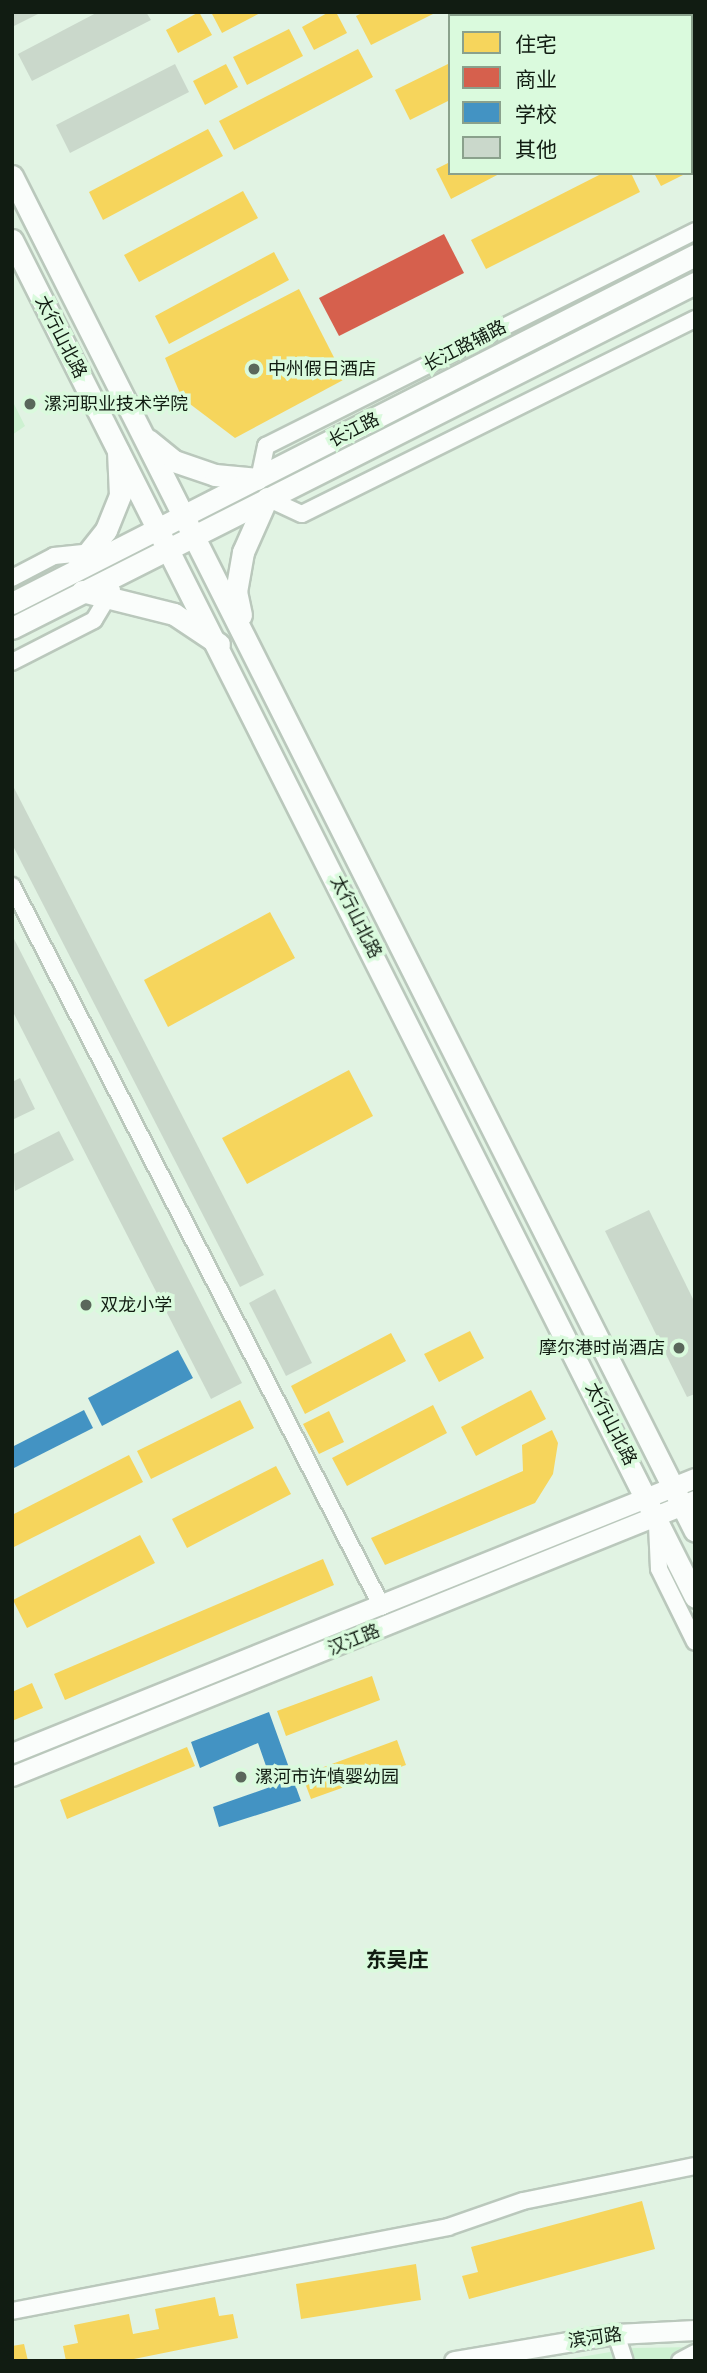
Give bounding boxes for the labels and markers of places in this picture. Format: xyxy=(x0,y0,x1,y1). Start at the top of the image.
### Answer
place label: 中州假日酒店 xyxy=(268,358,376,380)
marker: 中州假日酒店 xyxy=(246,361,262,377)
place label: 漯河职业技术学院 xyxy=(44,393,188,415)
marker: 漯河职业技术学院 xyxy=(22,396,38,412)
place label: 双龙小学 xyxy=(100,1294,172,1316)
marker: 双龙小学 xyxy=(78,1297,94,1313)
place label: 摩尔港时尚酒店 xyxy=(539,1337,665,1359)
marker: 摩尔港时尚酒店 xyxy=(671,1340,687,1356)
place label: 漯河市许慎婴幼园 xyxy=(255,1766,399,1788)
marker: 漯河市许慎婴幼园 xyxy=(233,1769,249,1785)

